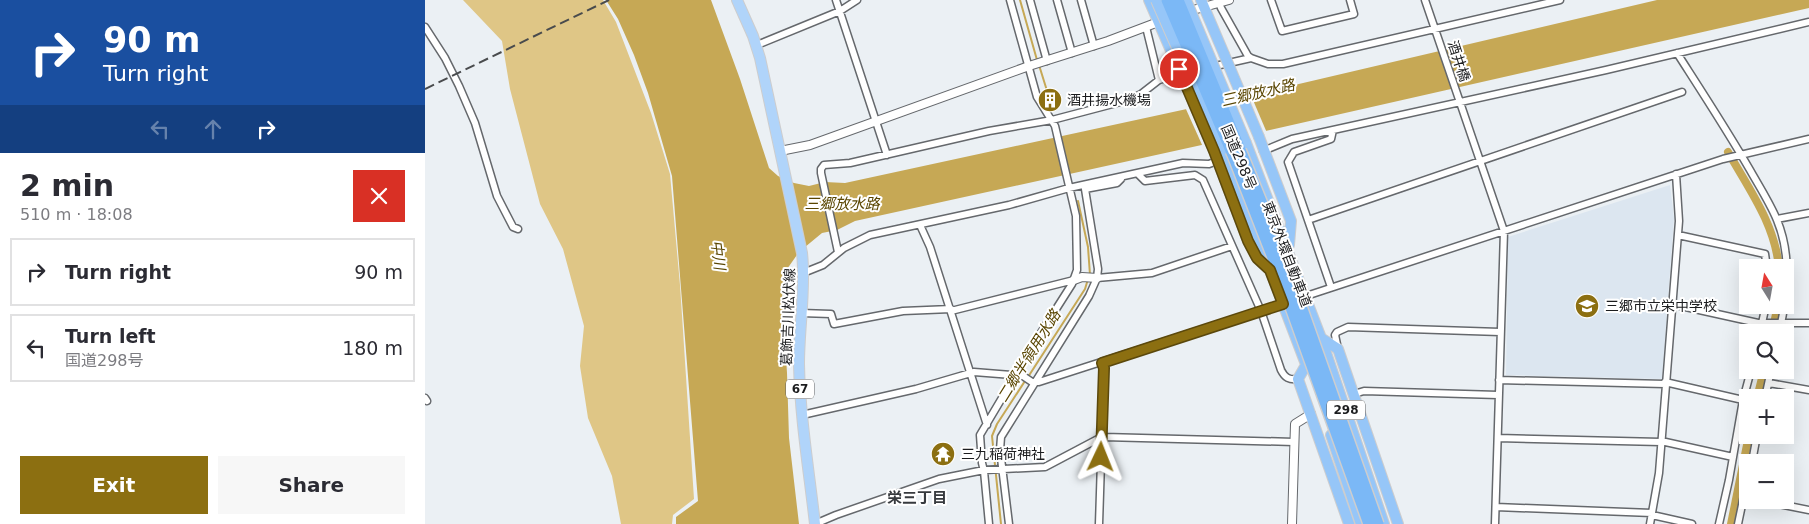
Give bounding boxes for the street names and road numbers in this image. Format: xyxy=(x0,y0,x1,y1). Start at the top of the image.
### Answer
street label: 酒井橋 xyxy=(1445,39,1473,83)
street label: 国道298号 xyxy=(1218,122,1260,192)
street label: 東京外環自動車道 xyxy=(1259,199,1315,309)
street label: 葛飾吉川松伏線 xyxy=(778,268,798,366)
road number: 67 xyxy=(786,379,814,398)
road number: 298 xyxy=(1327,400,1365,420)

